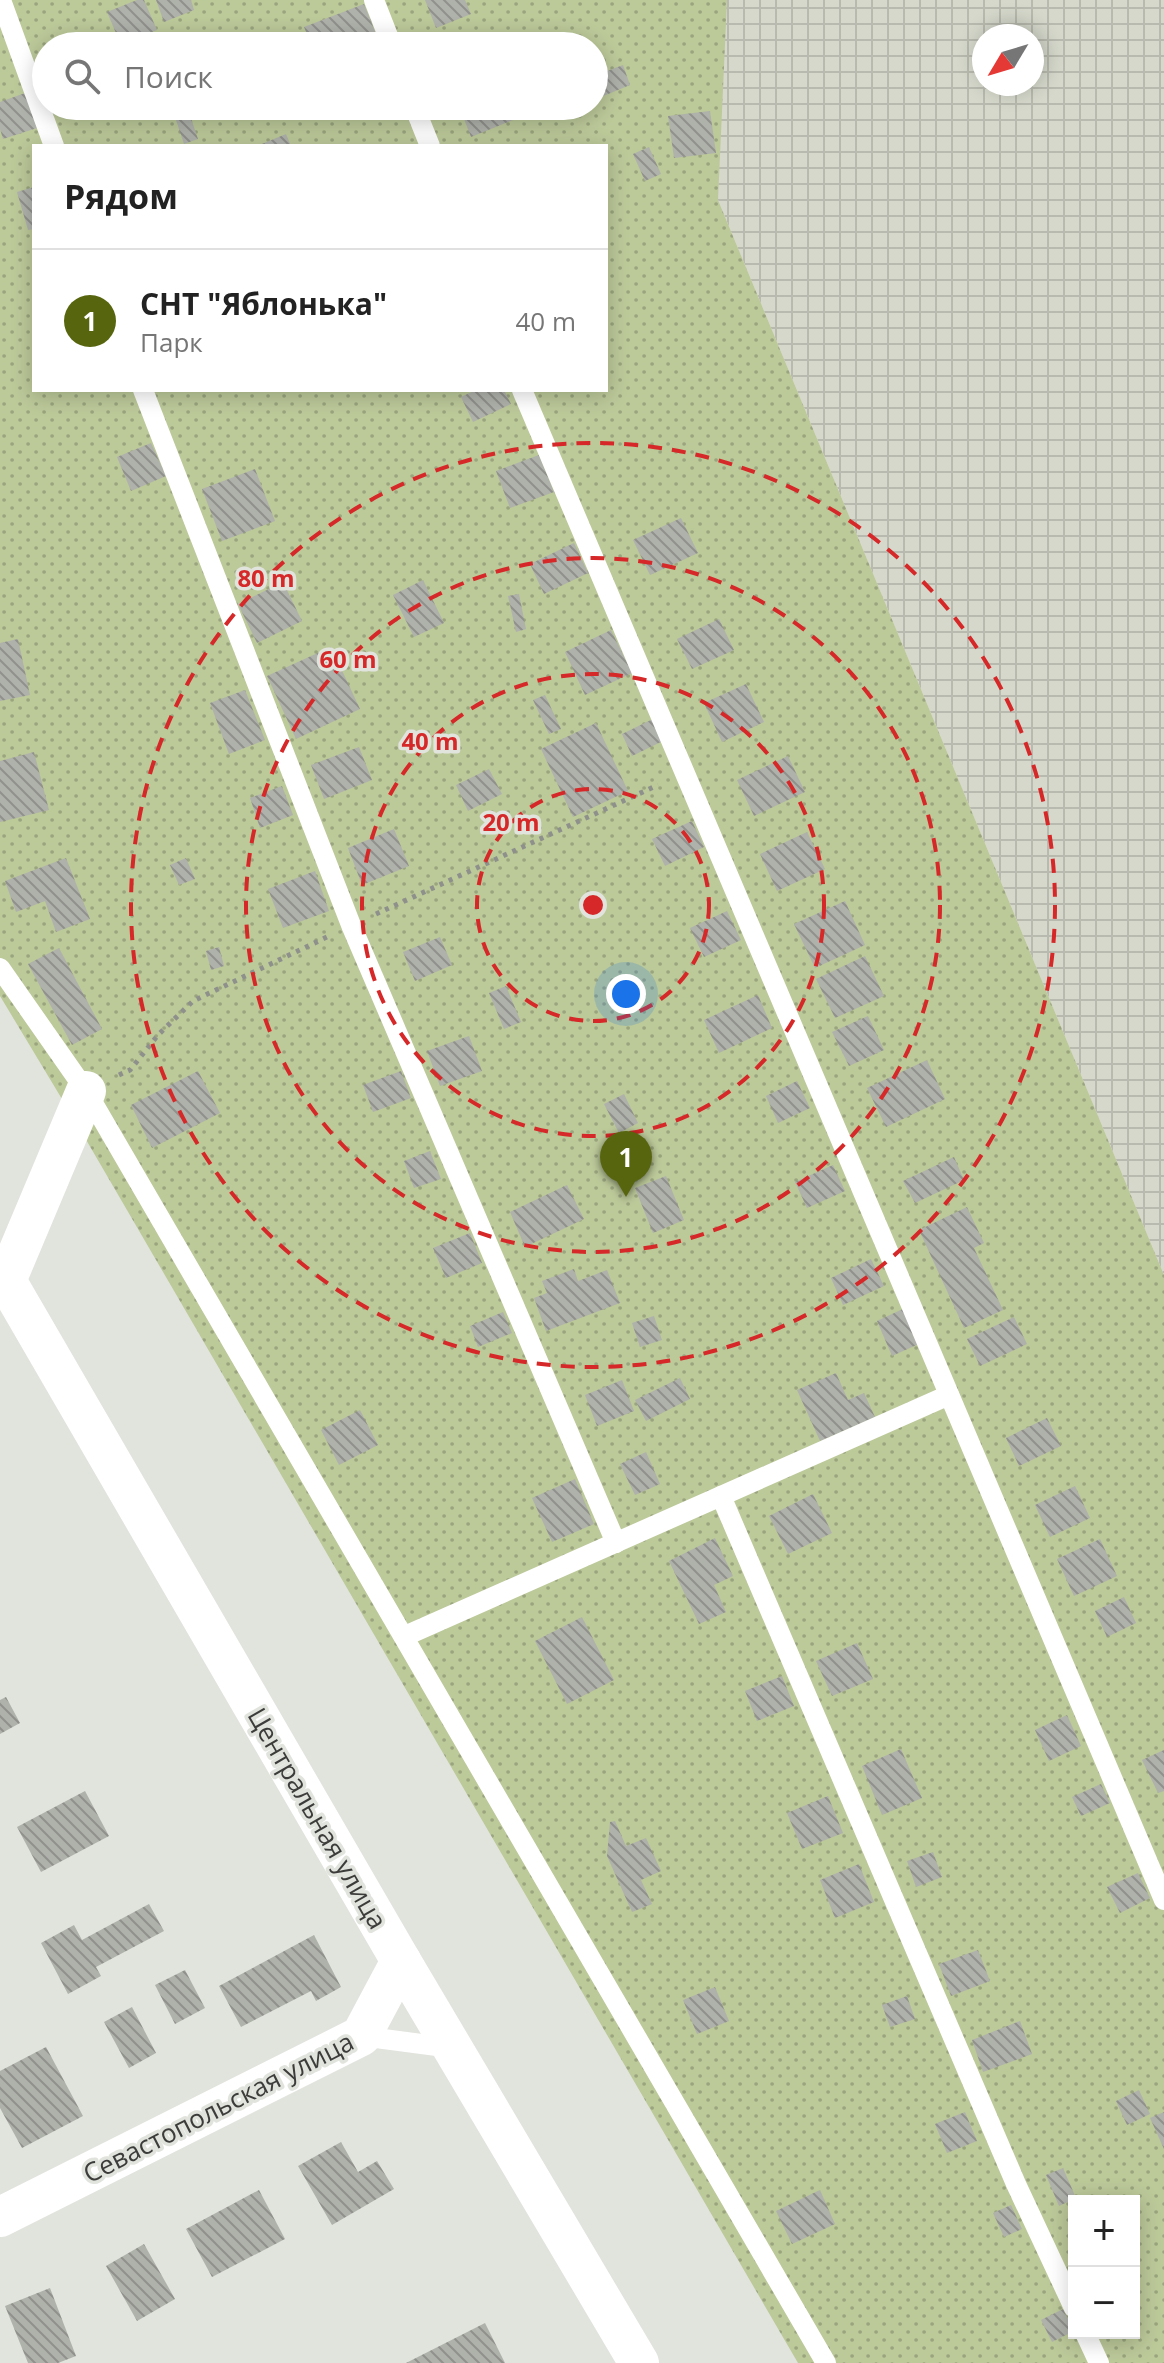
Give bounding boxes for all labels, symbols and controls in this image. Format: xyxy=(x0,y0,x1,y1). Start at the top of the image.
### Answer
north arrow xyxy=(972,24,1044,96)
search box xyxy=(32,32,608,120)
icon: search xyxy=(60,54,104,98)
text: Поиск xyxy=(124,56,213,97)
text: Рядом xyxy=(64,173,178,219)
text: СНТ "Яблонька" xyxy=(140,283,387,324)
text: 1 xyxy=(83,303,97,339)
text: 40 m xyxy=(515,303,576,339)
text: Парк xyxy=(140,324,203,360)
text: 80 m xyxy=(237,561,295,594)
text: 60 m xyxy=(319,642,377,675)
text: 40 m xyxy=(401,724,459,757)
text: 20 m xyxy=(482,805,540,838)
centre of rings xyxy=(579,891,607,919)
your location xyxy=(606,974,646,1014)
pin: 1 xyxy=(600,1131,652,1197)
street label: Центральная улица xyxy=(240,1701,396,1935)
street label: Севастопольская улица xyxy=(76,2023,360,2191)
map controls xyxy=(1068,2195,1140,2339)
button: + xyxy=(1068,2195,1140,2267)
button: − xyxy=(1068,2267,1140,2339)

